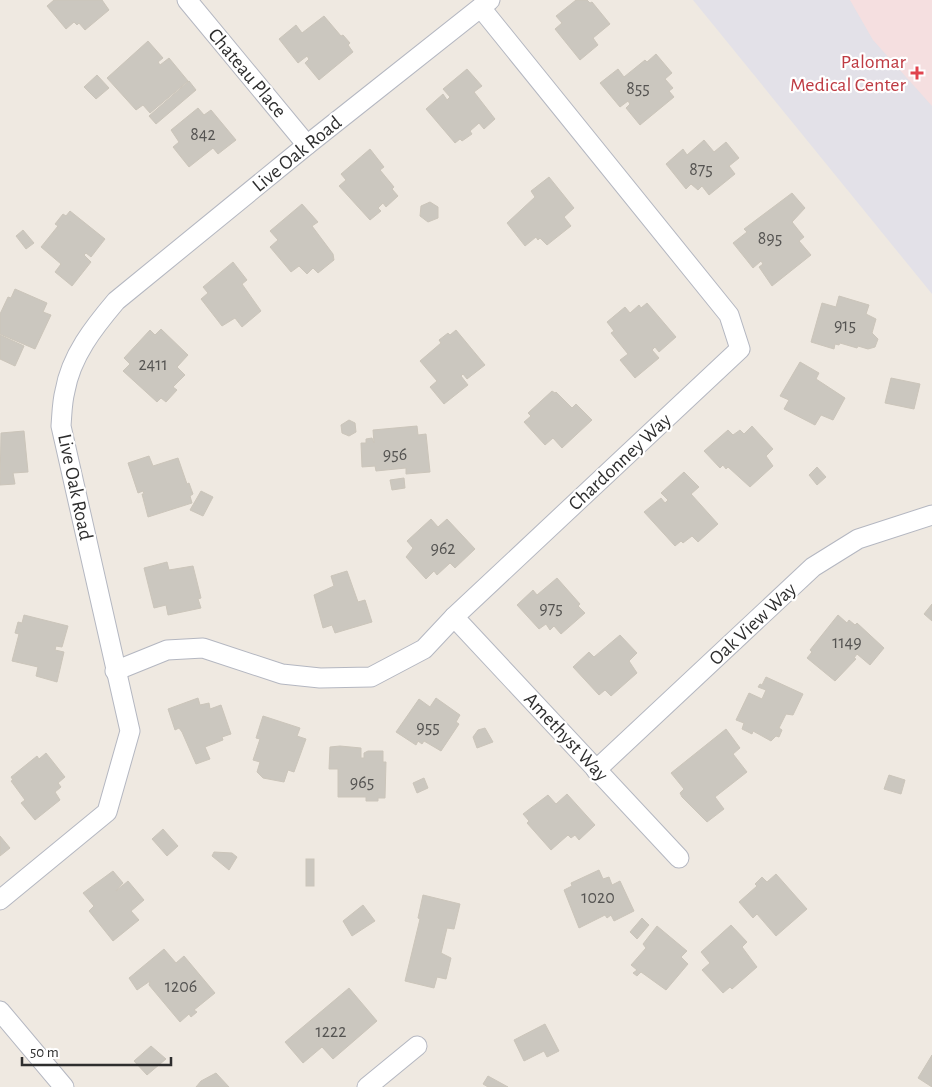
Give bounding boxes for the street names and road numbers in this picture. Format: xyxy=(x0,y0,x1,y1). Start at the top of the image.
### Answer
street label: Chateau Place xyxy=(204,25,290,121)
street label: Live Oak Road xyxy=(249,112,345,196)
street label: Chardonney Way xyxy=(565,409,675,514)
street label: Live Oak Road xyxy=(54,432,96,542)
street label: Oak View Way xyxy=(706,579,801,669)
street label: Amethyst Way xyxy=(520,689,612,785)

